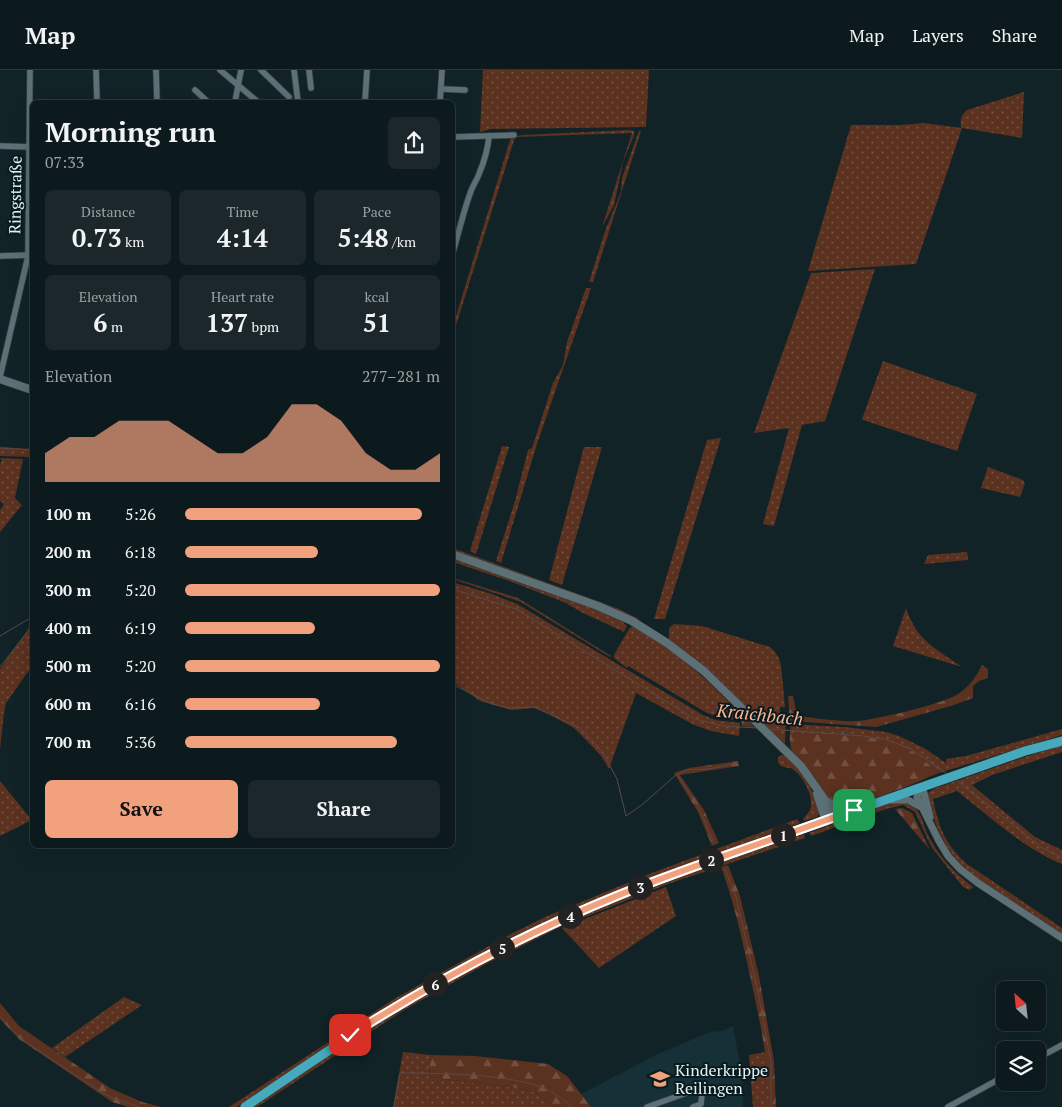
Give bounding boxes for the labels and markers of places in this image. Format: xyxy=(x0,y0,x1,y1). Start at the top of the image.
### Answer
pin xyxy=(833,789,875,831)
pin: 1 xyxy=(770,822,796,848)
pin: 2 xyxy=(698,848,724,872)
pin: 3 xyxy=(628,874,652,900)
pin: 4 xyxy=(558,904,582,928)
pin: 5 xyxy=(490,936,514,960)
pin: 6 xyxy=(422,972,448,996)
pin xyxy=(329,1014,371,1056)
place label: Kinderkrippe Reilingen xyxy=(675,1059,768,1099)
school or university icon: Kinderkrippe Reilingen xyxy=(649,1068,671,1090)

